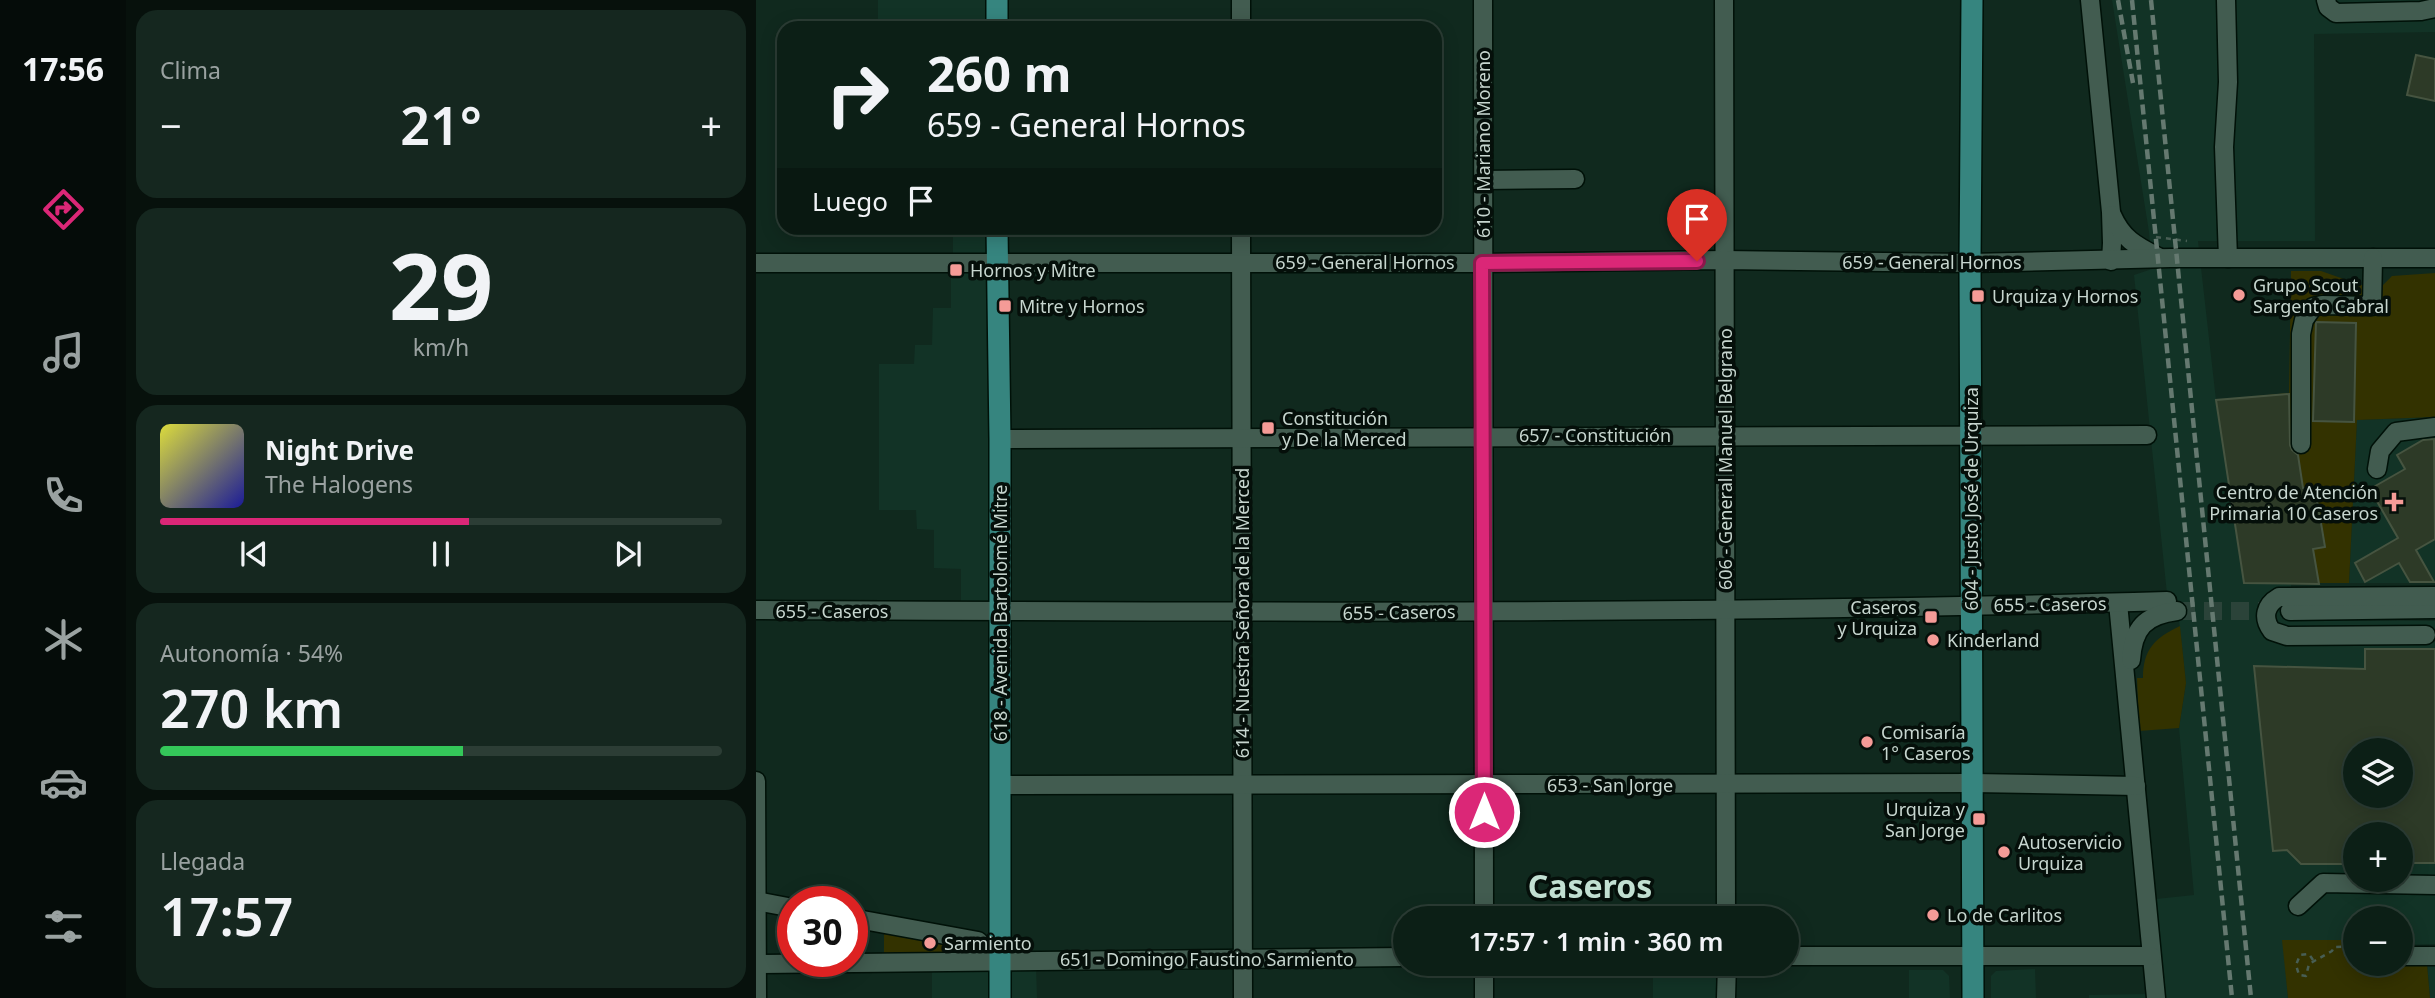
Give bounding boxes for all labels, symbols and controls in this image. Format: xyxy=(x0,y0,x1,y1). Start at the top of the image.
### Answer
text: 260 m xyxy=(927,40,1072,106)
text: 17:56 xyxy=(22,47,104,90)
icon: right xyxy=(812,49,903,140)
street label: 610 - Mariano Moreno xyxy=(1471,50,1495,238)
text: Clima xyxy=(160,54,221,86)
text: 21° xyxy=(400,89,482,160)
text: − xyxy=(160,99,182,151)
text: + xyxy=(700,99,722,151)
text: 659 - General Hornos xyxy=(927,103,1246,146)
icon: arrive xyxy=(902,182,940,220)
text: Luego xyxy=(812,183,888,219)
icon: directions xyxy=(39,185,88,234)
pin xyxy=(1667,189,1727,261)
icon: arrive xyxy=(1678,200,1716,238)
text: 29 xyxy=(389,223,493,347)
street label: 659 - General Hornos xyxy=(1275,250,1455,274)
street label: 659 - General Hornos xyxy=(1842,250,2022,274)
place label: Hornos y Mitre xyxy=(970,258,1096,282)
marker: Hornos y Mitre xyxy=(948,262,964,278)
place label: Grupo Scout Sargento Cabral xyxy=(2253,273,2389,318)
place label: Urquiza y Hornos xyxy=(1992,284,2138,308)
marker: Grupo Scout Sargento Cabral xyxy=(2231,287,2247,303)
marker: Urquiza y Hornos xyxy=(1970,288,1986,304)
place label: Mitre y Hornos xyxy=(1019,294,1145,318)
marker: Mitre y Hornos xyxy=(997,298,1013,314)
icon: music xyxy=(39,328,88,377)
street label: 606 - General Manuel Belgrano xyxy=(1713,328,1737,590)
text: km/h xyxy=(413,331,469,363)
street label: 604 - Justo José de Urquiza xyxy=(1959,387,1983,611)
place label: Constitución y De la Merced xyxy=(1282,406,1407,451)
marker: Constitución y De la Merced xyxy=(1260,420,1276,436)
street label: 657 - Constitución xyxy=(1519,423,1671,447)
text: Night Drive xyxy=(265,432,414,468)
text: The Halogens xyxy=(265,468,413,500)
street label: 614 - Nuestra Señora de la Merced xyxy=(1230,468,1254,758)
icon: phone xyxy=(39,471,88,520)
place label: Centro de Atención Primaria 10 Caseros xyxy=(2209,480,2378,525)
street label: 618 - Avenida Bartolomé Mitre xyxy=(988,485,1012,741)
marker: Centro de Atención Primaria 10 Caseros xyxy=(2384,492,2404,512)
icon: previous xyxy=(235,535,273,573)
icon: pause xyxy=(422,535,460,573)
icon: next xyxy=(609,535,647,573)
street label: 655 - Caseros xyxy=(1993,591,2107,617)
place label: Caseros y Urquiza xyxy=(1838,595,1917,640)
street label: 655 - Caseros xyxy=(776,599,888,623)
street label: 655 - Caseros xyxy=(1342,599,1456,625)
marker: Caseros y Urquiza xyxy=(1923,609,1939,625)
icon: climate xyxy=(39,615,88,664)
place label: Kinderland xyxy=(1947,628,2040,652)
marker: Kinderland xyxy=(1925,632,1941,648)
text: Autonomía · 54% xyxy=(160,637,343,669)
text: 270 km xyxy=(160,672,343,743)
place label: Comisaría 1° Caseros xyxy=(1881,720,1971,765)
marker: Comisaría 1° Caseros xyxy=(1859,734,1875,750)
map controls xyxy=(2343,738,2413,976)
button: layers xyxy=(2343,738,2413,808)
icon: car xyxy=(39,758,88,807)
street label: 653 - San Jorge xyxy=(1547,773,1673,797)
position arrow xyxy=(1447,775,1521,849)
place label: Urquiza y San Jorge xyxy=(1885,797,1966,842)
marker: Urquiza y San Jorge xyxy=(1971,811,1987,827)
button: + xyxy=(2343,822,2413,892)
place label: Autoservicio Urquiza xyxy=(2018,830,2122,875)
marker: Autoservicio Urquiza xyxy=(1996,844,2012,860)
text: Llegada xyxy=(160,845,245,877)
district label: Caseros xyxy=(1528,864,1652,907)
text: 17:57 xyxy=(160,880,293,951)
speed limit sign: 30 xyxy=(777,886,868,977)
icon: filters xyxy=(39,902,88,951)
place label: Lo de Carlitos xyxy=(1947,903,2062,927)
button: − xyxy=(2343,906,2413,976)
marker: Lo de Carlitos xyxy=(1925,907,1941,923)
text: 17:57 · 1 min · 360 m xyxy=(1469,923,1723,959)
place label: Sarmiento xyxy=(944,931,1032,955)
marker: Sarmiento xyxy=(922,935,938,951)
street label: 651 - Domingo Faustino Sarmiento xyxy=(1060,947,1354,971)

